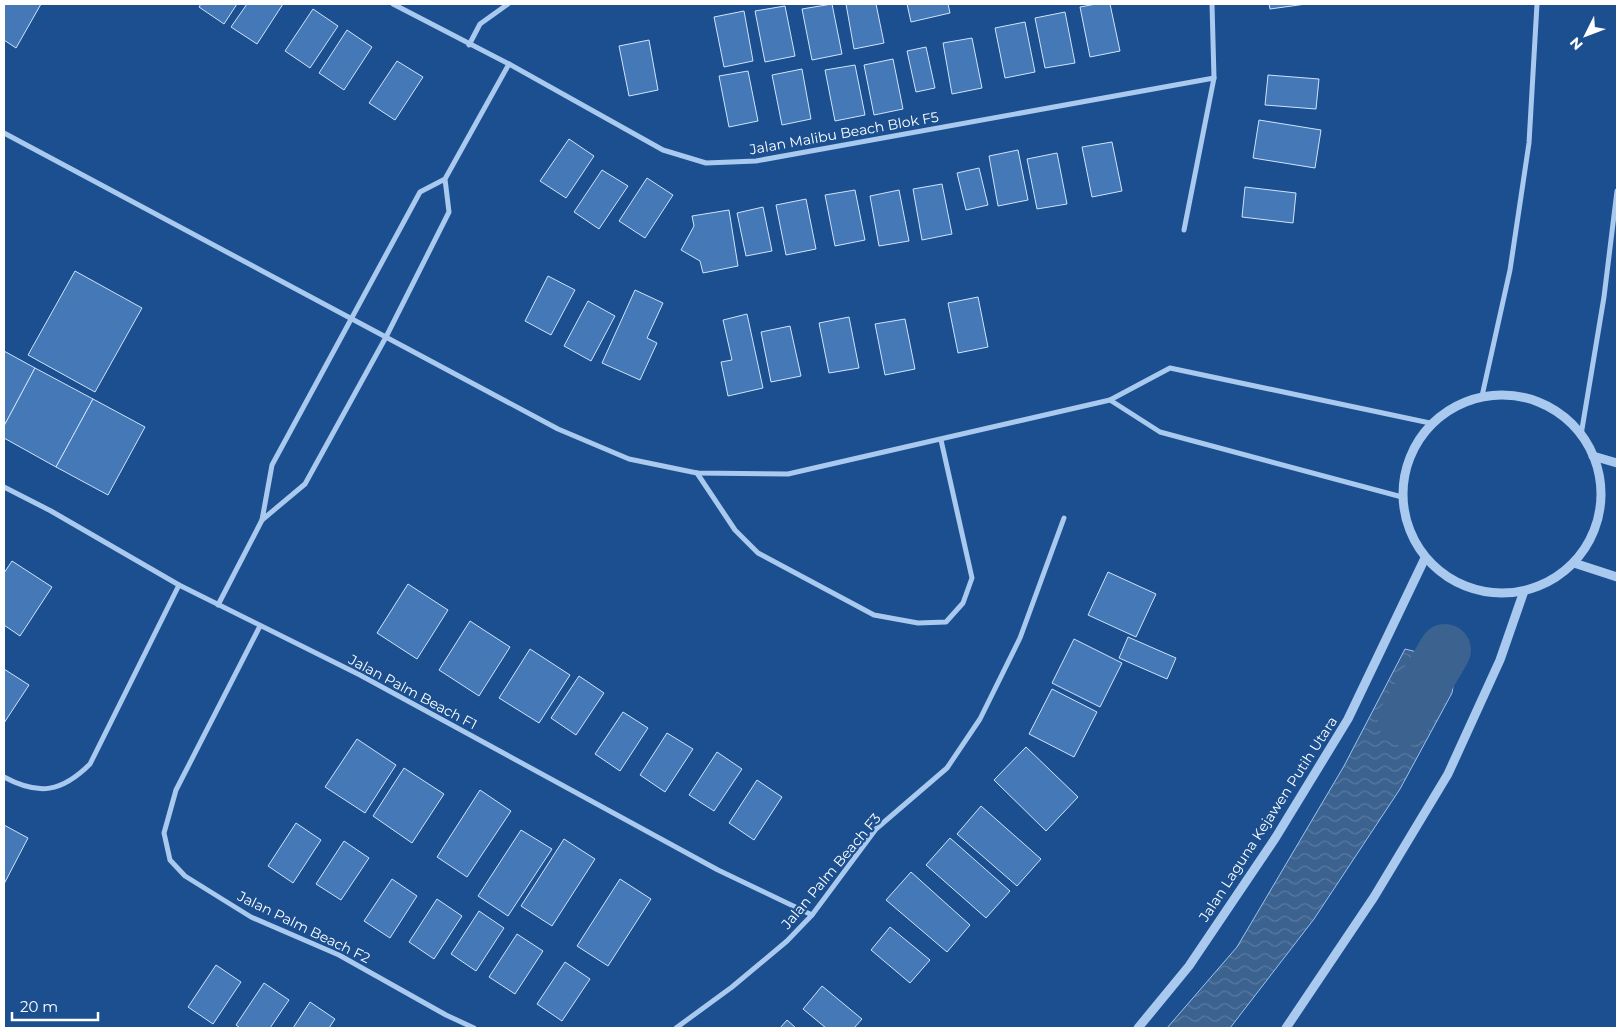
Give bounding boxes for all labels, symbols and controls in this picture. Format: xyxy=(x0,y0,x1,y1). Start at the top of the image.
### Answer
north arrow xyxy=(1561,10,1611,60)
text: N xyxy=(1566,33,1587,54)
street label: Jalan Malibu Beach Blok F5 xyxy=(747,107,940,159)
street label: Jalan Palm Beach F1 xyxy=(345,650,480,733)
street label: Jalan Laguna Kejawen Putih Utara xyxy=(1194,713,1341,926)
street label: Jalan Palm Beach F3 xyxy=(777,809,885,933)
street label: Jalan Palm Beach F2 xyxy=(234,887,373,967)
scale bar xyxy=(12,990,99,1022)
text: 20 m xyxy=(20,997,58,1016)

